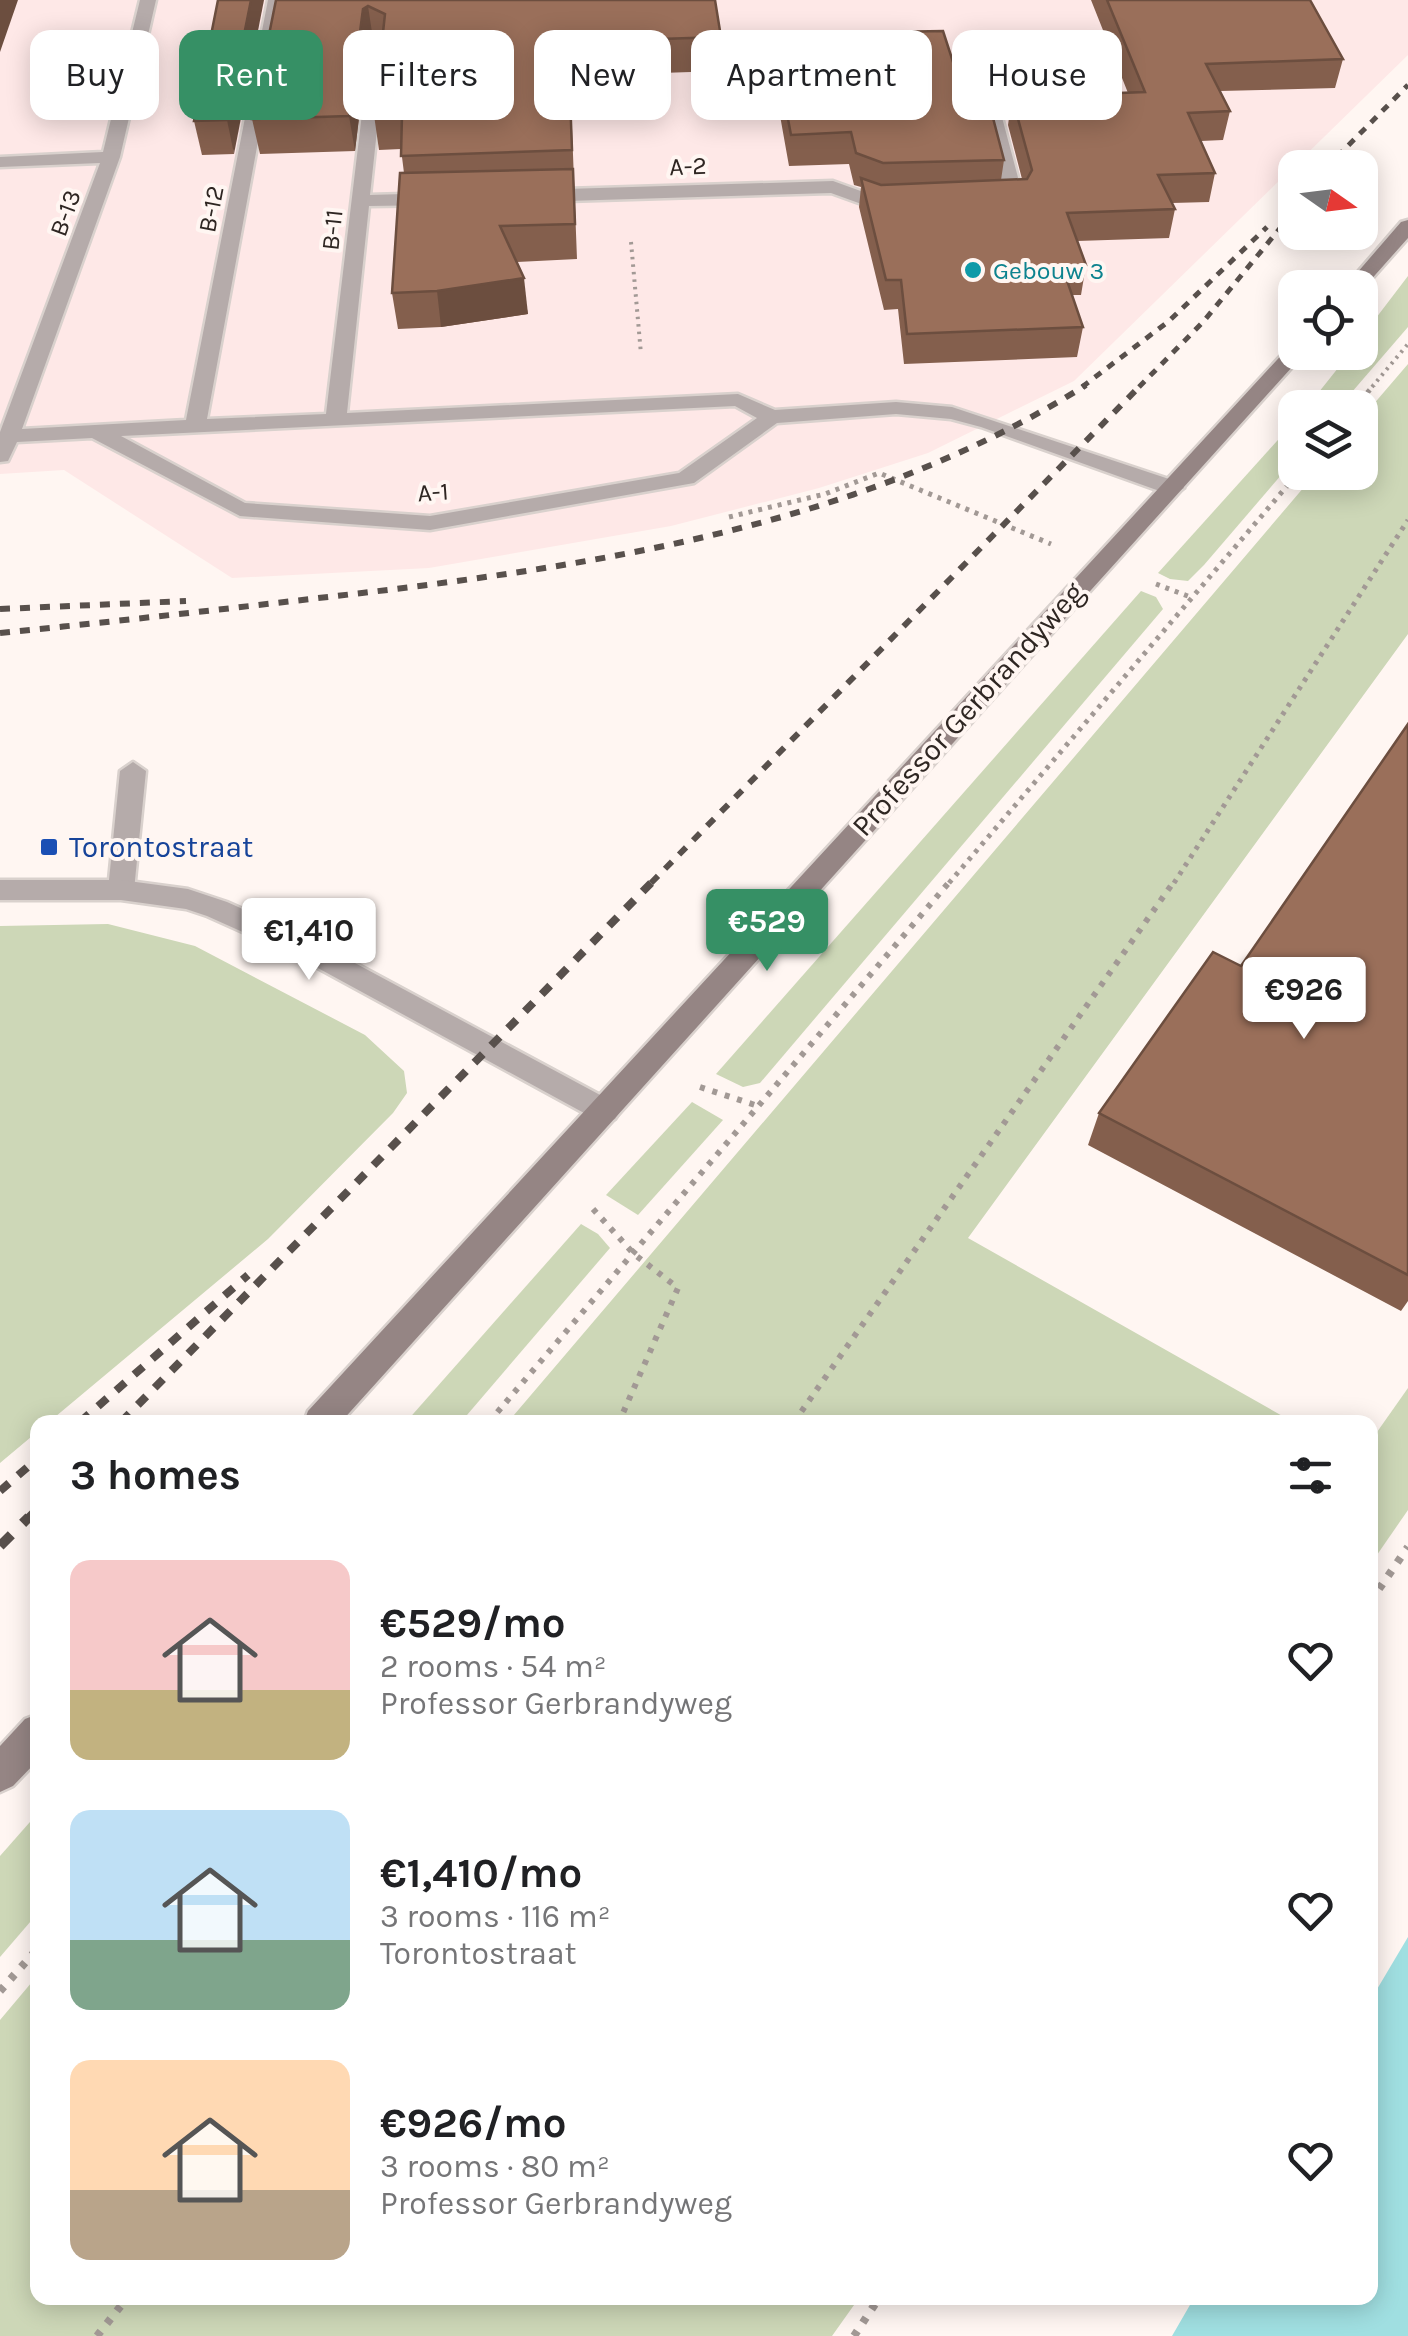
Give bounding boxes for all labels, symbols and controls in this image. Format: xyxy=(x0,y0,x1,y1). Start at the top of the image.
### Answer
chip: Buy xyxy=(30,30,159,120)
chip: Rent xyxy=(179,30,323,120)
chip: Filters xyxy=(343,30,514,120)
chip: New xyxy=(534,30,671,120)
chip: Apartment xyxy=(691,30,932,120)
chip: House xyxy=(952,30,1122,120)
north arrow xyxy=(1278,150,1378,250)
map controls xyxy=(1278,150,1378,490)
street label: A-2 xyxy=(669,151,707,181)
street label: B-12 xyxy=(192,183,230,235)
street label: B-13 xyxy=(43,186,87,240)
street label: B-11 xyxy=(315,208,349,252)
place label: Gebouw 3 xyxy=(993,256,1104,285)
marker: Gebouw 3 xyxy=(962,259,984,281)
button: locate xyxy=(1278,270,1378,370)
button: layers xyxy=(1278,390,1378,490)
street label: A-1 xyxy=(416,476,450,508)
street label: Professor Gerbrandyweg xyxy=(844,574,1092,844)
place label: Torontostraat xyxy=(69,829,253,865)
marker: Torontostraat xyxy=(38,836,60,858)
pin: €529 xyxy=(708,889,826,974)
pin: €1,410 xyxy=(228,898,390,983)
text: €529 xyxy=(728,903,806,940)
text: €1,410 xyxy=(264,912,354,949)
pin: €926 xyxy=(1245,957,1363,1042)
text: €926 xyxy=(1265,971,1343,1008)
icon: filters xyxy=(1283,1448,1338,1503)
text: 3 homes xyxy=(70,1450,241,1500)
text: €529/mo xyxy=(380,1598,566,1648)
icon: home xyxy=(150,1600,270,1720)
icon: heart xyxy=(1283,1633,1338,1688)
text: 2 rooms · 54 m² xyxy=(380,1648,607,1685)
text: Professor Gerbrandyweg xyxy=(380,1685,732,1722)
text: €1,410/mo xyxy=(380,1848,582,1898)
icon: home xyxy=(150,1850,270,1970)
icon: heart xyxy=(1283,1883,1338,1938)
text: 3 rooms · 116 m² xyxy=(380,1898,611,1935)
text: Torontostraat xyxy=(380,1935,577,1972)
text: €926/mo xyxy=(380,2098,567,2148)
icon: home xyxy=(150,2100,270,2220)
icon: heart xyxy=(1283,2133,1338,2188)
text: 3 rooms · 80 m² xyxy=(380,2148,610,2185)
text: Professor Gerbrandyweg xyxy=(380,2185,732,2222)

